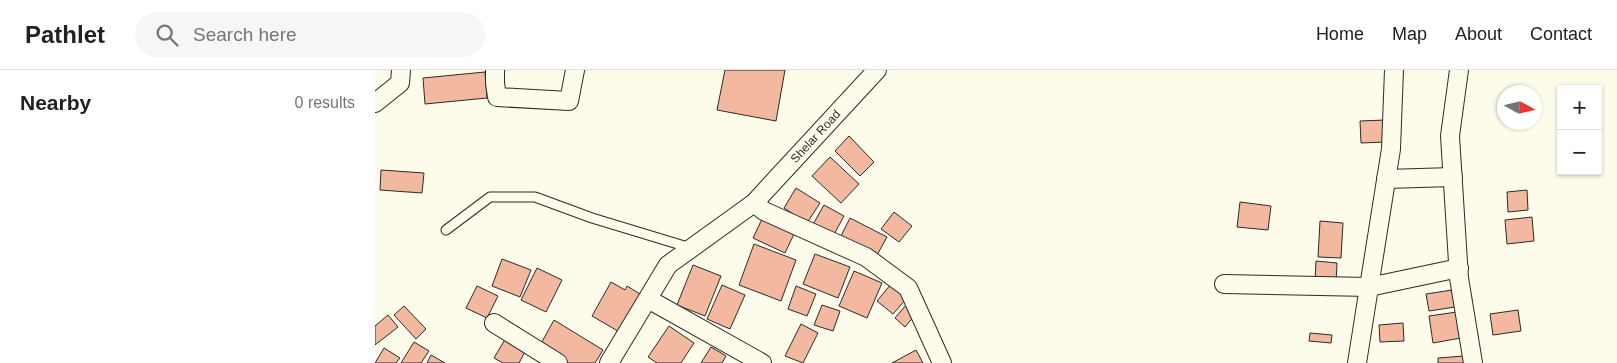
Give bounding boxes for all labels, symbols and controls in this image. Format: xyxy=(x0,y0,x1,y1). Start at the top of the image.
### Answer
search box xyxy=(135,12,485,57)
text: Pathlet xyxy=(25,21,105,48)
icon: search xyxy=(153,21,181,49)
text: Search here xyxy=(193,24,297,45)
text: Home xyxy=(1316,24,1364,44)
text: Map xyxy=(1392,24,1427,44)
text: About xyxy=(1455,24,1502,44)
text: Contact xyxy=(1530,24,1592,44)
north arrow xyxy=(1497,85,1542,130)
map controls xyxy=(1557,85,1602,175)
button: + xyxy=(1557,85,1602,130)
text: Nearby xyxy=(20,91,91,114)
text: 0 results xyxy=(295,94,355,111)
street label: Shelar Road xyxy=(788,107,843,166)
button: − xyxy=(1557,130,1602,175)

